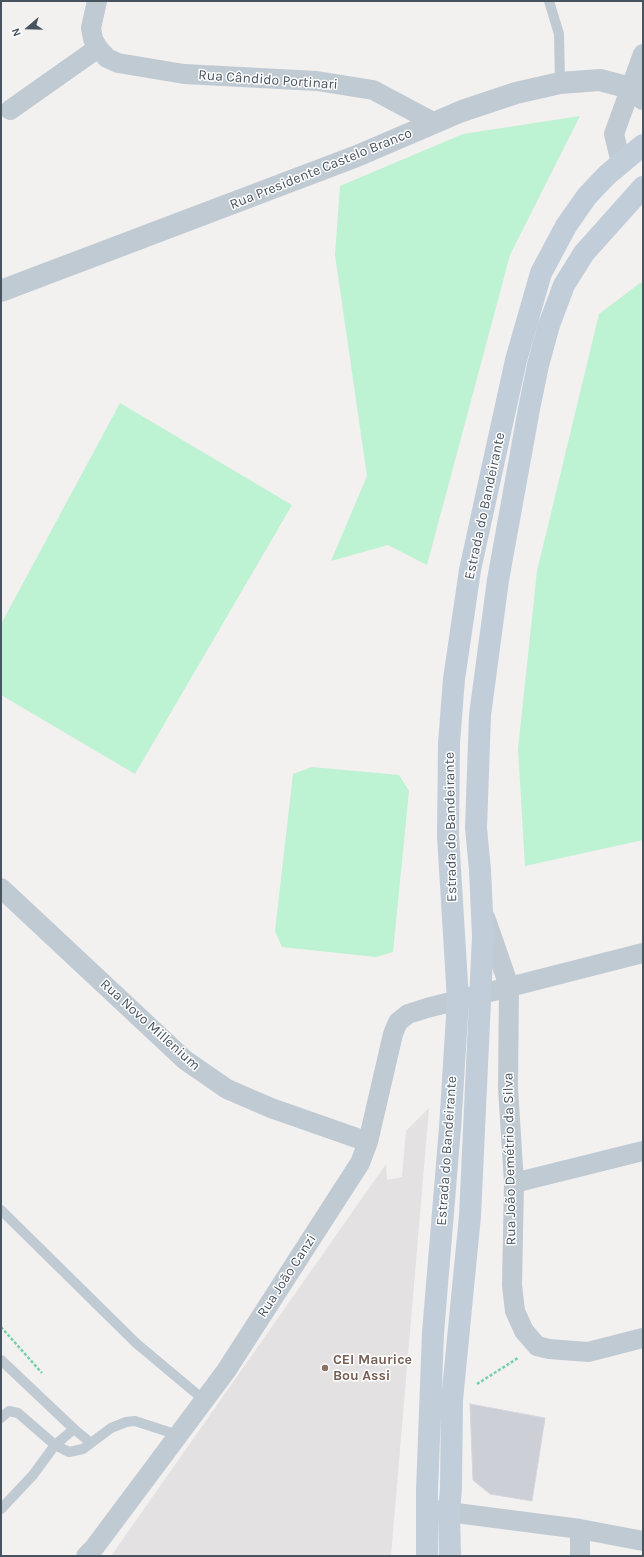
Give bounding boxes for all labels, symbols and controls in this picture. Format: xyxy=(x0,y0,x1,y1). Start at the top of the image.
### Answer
north arrow xyxy=(8,8,48,48)
text: N xyxy=(9,26,24,38)
street label: Rua Cândido Portinari xyxy=(198,67,338,93)
street label: Rua Presidente Castelo Branco xyxy=(227,125,415,213)
street label: Estrada do Bandeirante xyxy=(461,431,509,581)
street label: Estrada do Bandeirante xyxy=(441,752,461,902)
street label: Rua Novo Millenium xyxy=(97,976,203,1074)
street label: Rua João Demétrio da Silva xyxy=(500,1072,520,1246)
street label: Estrada do Bandeirante xyxy=(433,1076,461,1226)
street label: Rua João Canzi xyxy=(254,1231,320,1321)
place label: CEI Maurice Bou Assi xyxy=(333,1352,412,1384)
marker: CEI Maurice Bou Assi xyxy=(320,1363,330,1373)

